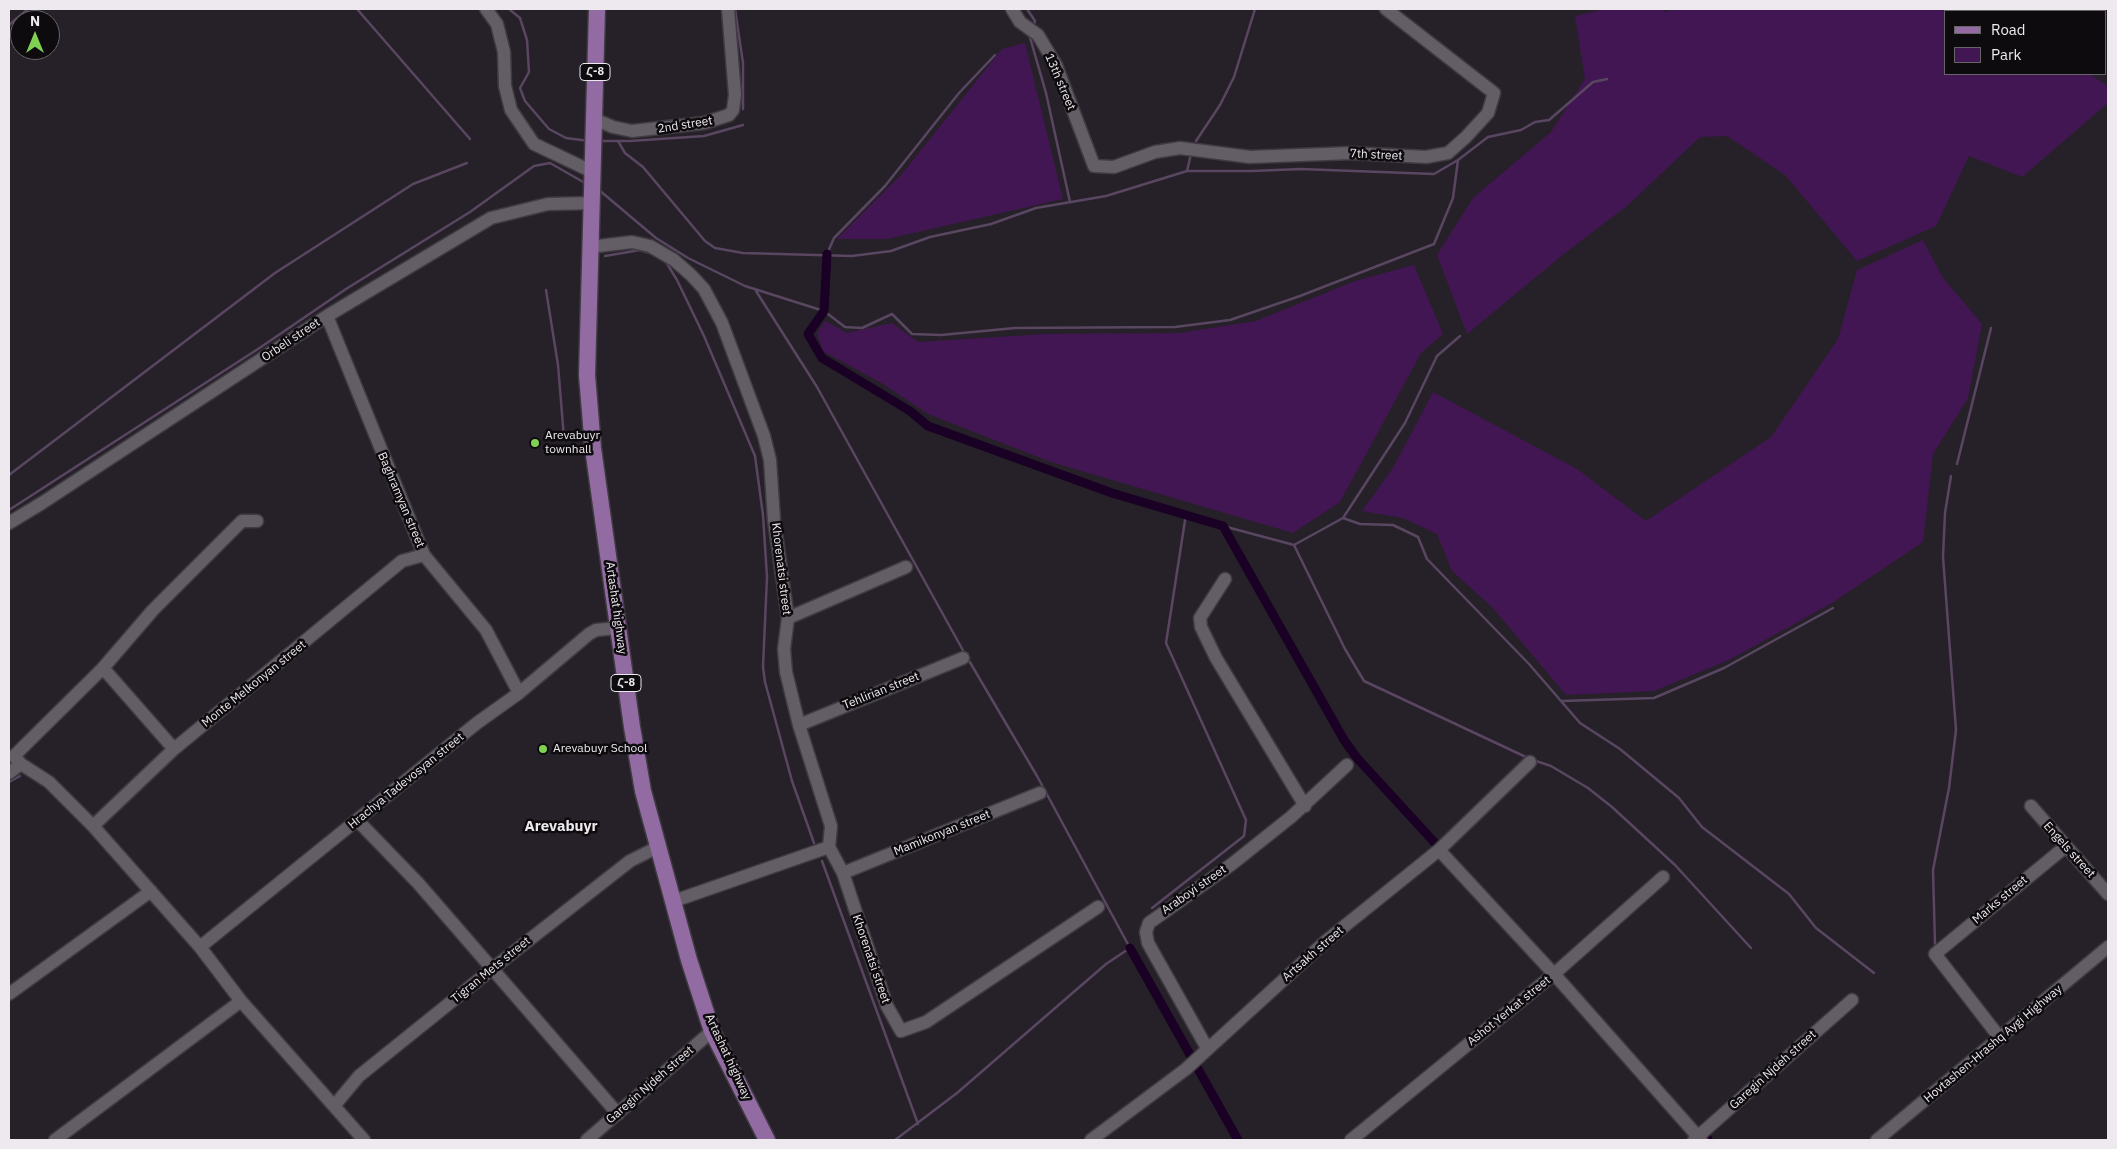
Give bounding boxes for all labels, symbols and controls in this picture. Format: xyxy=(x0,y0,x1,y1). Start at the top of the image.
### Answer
north arrow xyxy=(10,10,60,60)
legend xyxy=(1944,10,2107,75)
text: N xyxy=(30,12,40,30)
text: Road xyxy=(1991,20,2026,39)
text: Park xyxy=(1991,45,2021,64)
street label: 13th street xyxy=(1042,52,1078,112)
road number: Հ-8 xyxy=(580,64,610,80)
street label: 2nd street xyxy=(656,114,714,136)
street label: 7th street xyxy=(1349,146,1403,164)
street label: Orbeli street xyxy=(259,315,323,365)
place label: Arevabuyr townhall xyxy=(545,429,600,457)
marker: Arevabuyr townhall xyxy=(529,437,541,449)
street label: Baghramyan street xyxy=(374,450,428,550)
street label: Khorenatsi street xyxy=(768,522,794,616)
street label: Artashat highway xyxy=(602,561,630,655)
street label: Monte Melkonyan street xyxy=(199,638,309,730)
street label: Tehlirian street xyxy=(841,669,921,713)
road number: Հ-8 xyxy=(611,674,641,691)
street label: Hrachya Tadevosyan street xyxy=(345,730,467,832)
place label: Arevabuyr School xyxy=(553,742,647,756)
marker: Arevabuyr School xyxy=(537,743,549,755)
street label: Mamikonyan street xyxy=(892,807,992,859)
district label: Arevabuyr xyxy=(524,818,598,836)
street label: Engels street xyxy=(2040,819,2098,881)
street label: Araboyi street xyxy=(1159,862,1229,918)
street label: Marks street xyxy=(1970,873,2030,927)
street label: Khorenatsi street xyxy=(849,913,893,1005)
street label: Artsakh street xyxy=(1279,924,1347,984)
street label: Tigran Mets street xyxy=(449,934,533,1006)
street label: Ashot Yerkat street xyxy=(1464,973,1554,1049)
street label: Hovtashen-Hrashq Aygi Highway xyxy=(1921,982,2065,1106)
street label: Artashat highway xyxy=(702,1012,754,1102)
street label: Garegin Njdeh street xyxy=(1727,1027,1819,1113)
street label: Garegin Njdeh street xyxy=(603,1043,697,1127)

